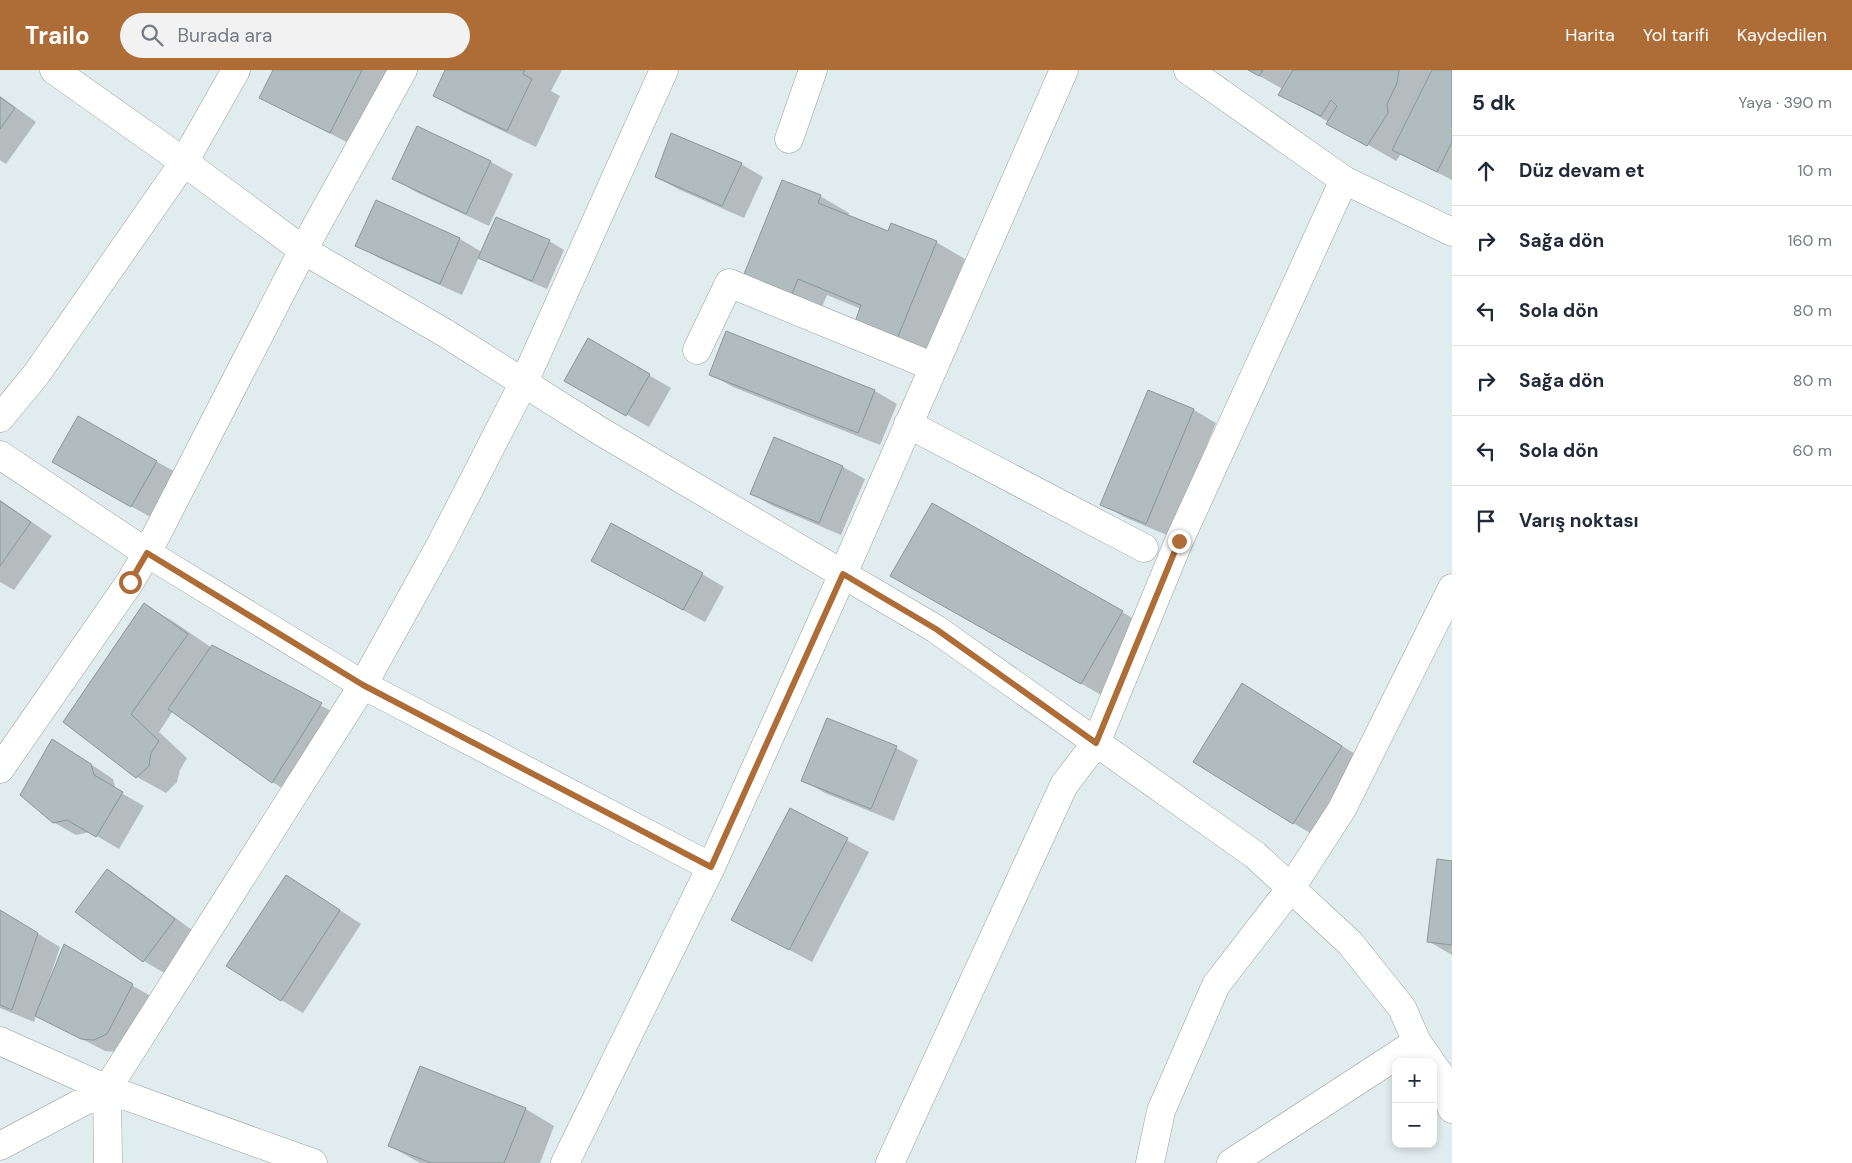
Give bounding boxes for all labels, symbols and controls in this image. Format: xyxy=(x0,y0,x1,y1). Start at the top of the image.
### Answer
search box xyxy=(120,13,470,58)
text: Trailo xyxy=(25,20,90,51)
icon: search xyxy=(138,21,166,49)
text: Burada ara xyxy=(178,23,272,48)
text: Harita xyxy=(1565,23,1615,47)
text: Yol tarifi xyxy=(1643,23,1709,47)
text: Kaydedilen xyxy=(1737,23,1827,47)
text: 5 dk xyxy=(1472,89,1516,117)
text: Yaya · 390 m xyxy=(1738,92,1832,113)
icon: ahead xyxy=(1472,157,1500,185)
text: Düz devam et xyxy=(1519,158,1645,183)
text: 10 m xyxy=(1798,160,1832,181)
icon: right xyxy=(1472,227,1500,255)
text: Sağa dön xyxy=(1519,228,1604,253)
text: 160 m xyxy=(1788,230,1832,251)
icon: left xyxy=(1472,297,1500,325)
text: Sola dön xyxy=(1519,298,1599,323)
text: 80 m xyxy=(1793,300,1832,321)
icon: right xyxy=(1472,367,1500,395)
text: Sağa dön xyxy=(1519,368,1604,393)
text: 80 m xyxy=(1793,370,1832,391)
icon: left xyxy=(1472,437,1500,465)
text: Sola dön xyxy=(1519,438,1599,463)
text: 60 m xyxy=(1792,440,1832,461)
icon: arrive xyxy=(1472,507,1500,535)
text: Varış noktası xyxy=(1519,508,1639,533)
route end xyxy=(1168,530,1191,553)
route start xyxy=(119,571,142,594)
map controls xyxy=(1392,1058,1437,1148)
button: + xyxy=(1392,1058,1437,1103)
button: − xyxy=(1392,1103,1437,1148)

